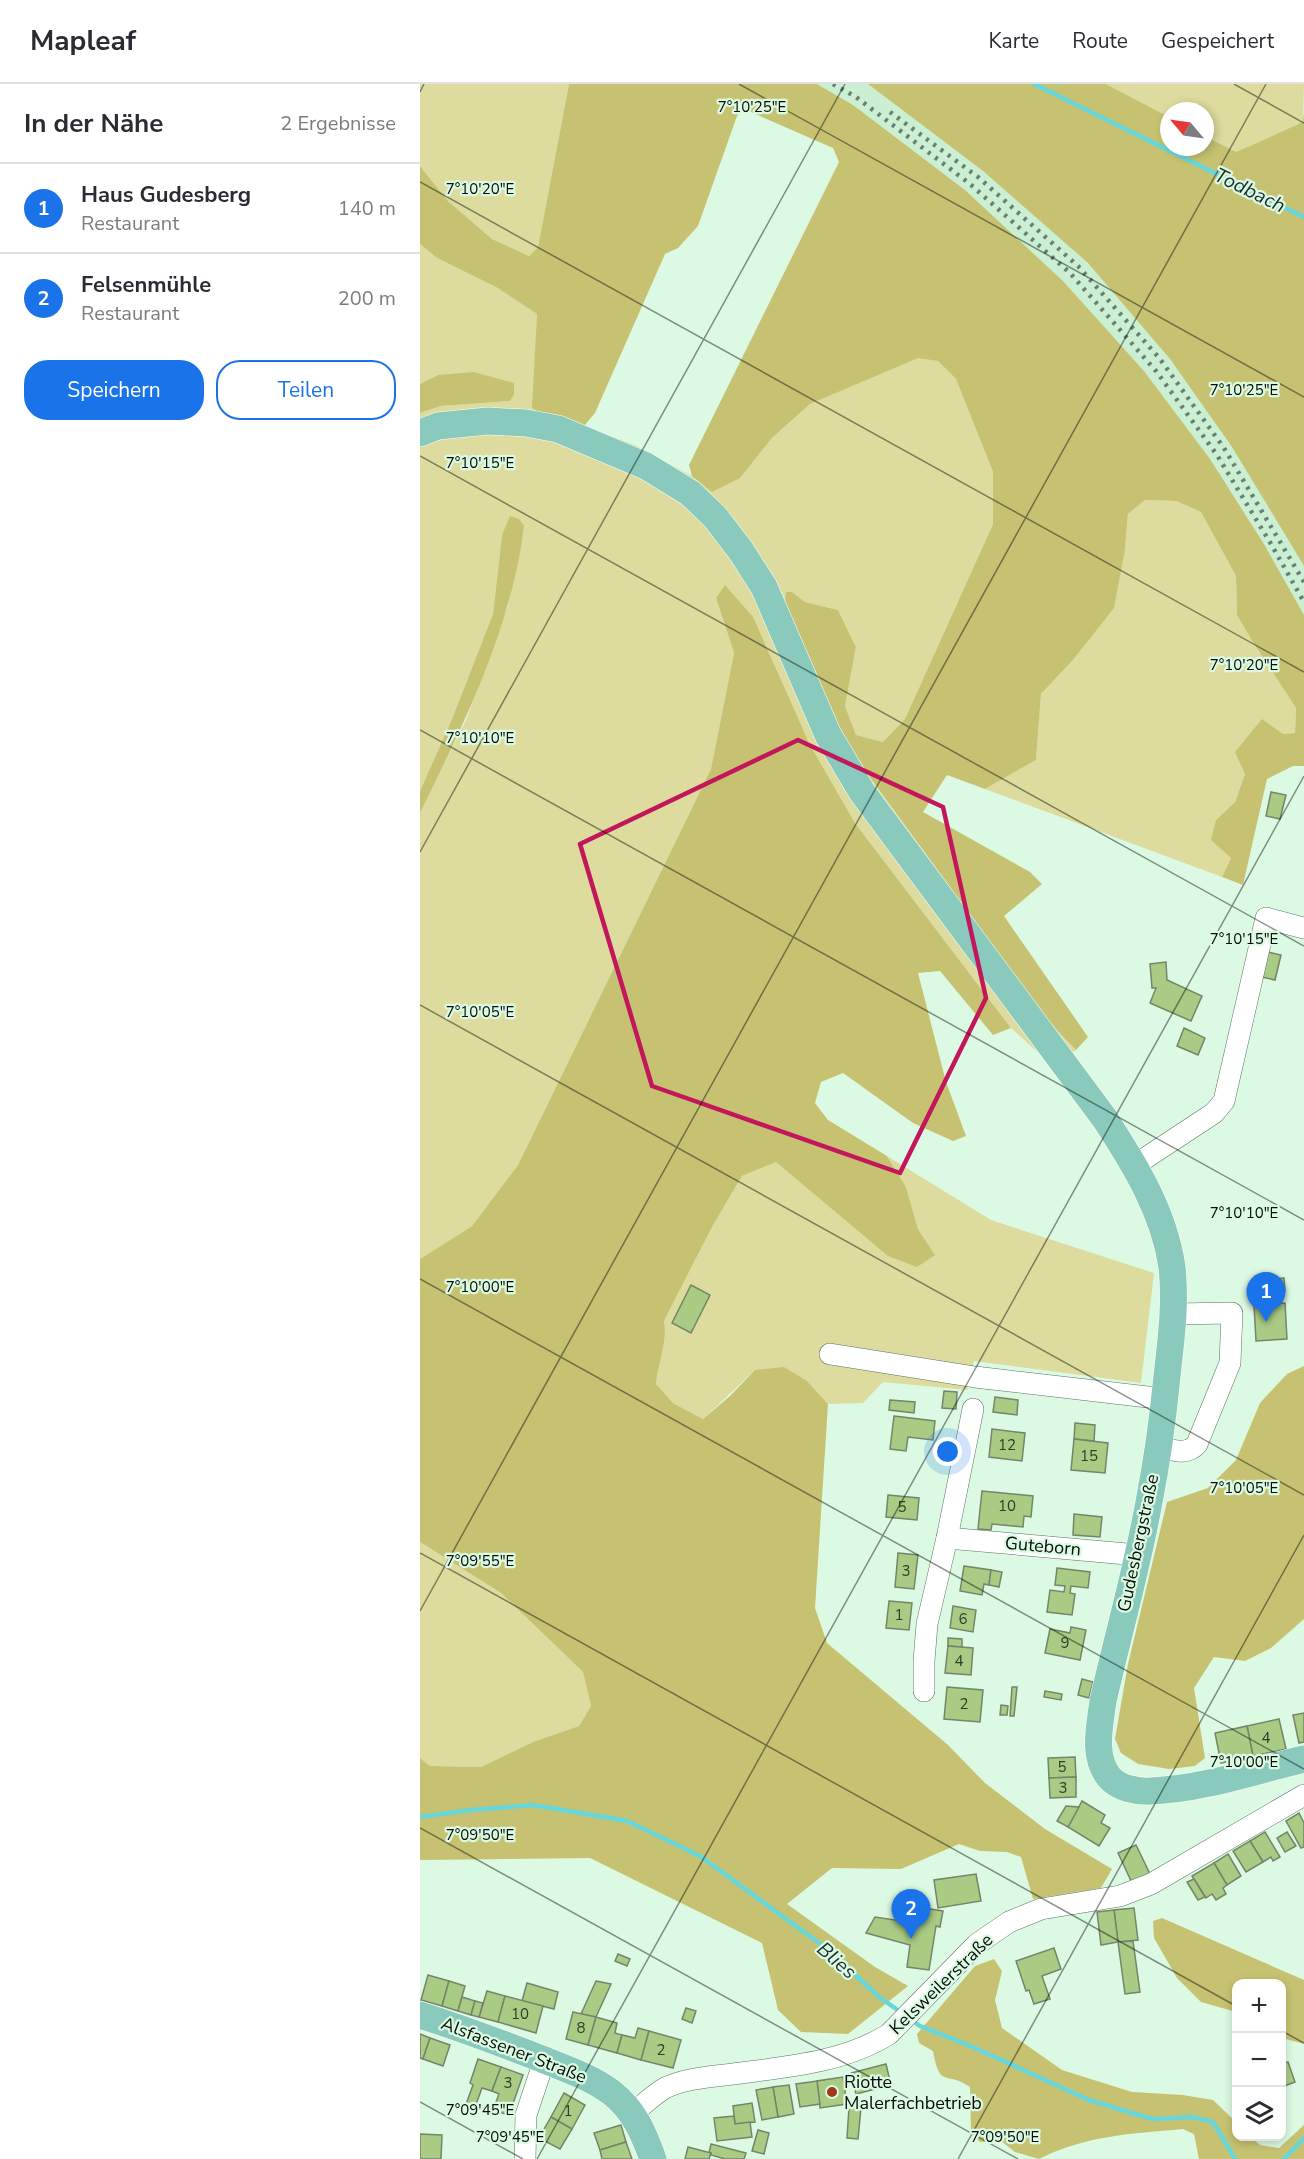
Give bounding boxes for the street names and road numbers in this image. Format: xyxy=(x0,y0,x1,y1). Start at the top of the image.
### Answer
street label: Gudesbergstraße xyxy=(1112,1472,1164,1614)
street label: Guteborn xyxy=(1004,1531,1082,1561)
street label: Kelsweilerstraße xyxy=(884,1928,998,2040)
street label: Alsfassener Straße xyxy=(438,2011,590,2089)

